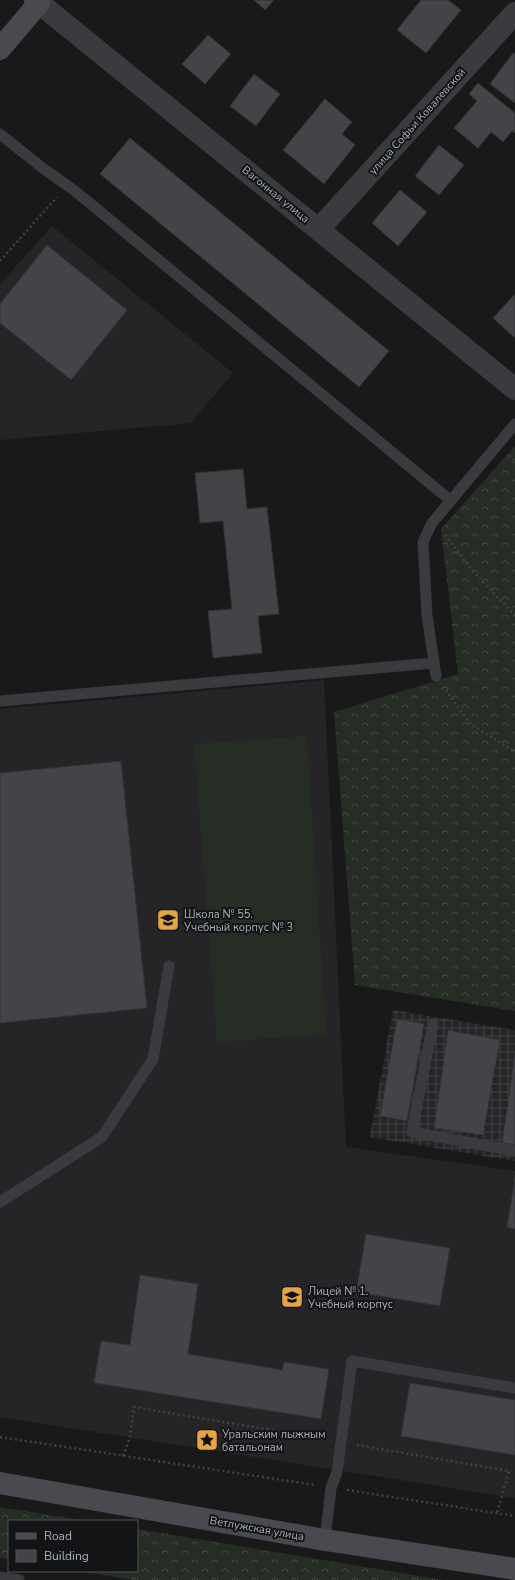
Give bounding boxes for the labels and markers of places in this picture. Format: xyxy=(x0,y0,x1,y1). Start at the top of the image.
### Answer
school or university icon: Школа № 55. Учебный корпус № 3 xyxy=(155,907,181,933)
place label: Школа № 55. Учебный корпус № 3 xyxy=(183,907,293,935)
school or university icon: Лицей № 1. Учебный корпус xyxy=(279,1284,305,1310)
place label: Лицей № 1. Учебный корпус xyxy=(307,1284,393,1312)
place icon: Уральским лыжным батальонам xyxy=(194,1427,220,1453)
place label: Уральским лыжным батальонам xyxy=(221,1427,325,1455)

